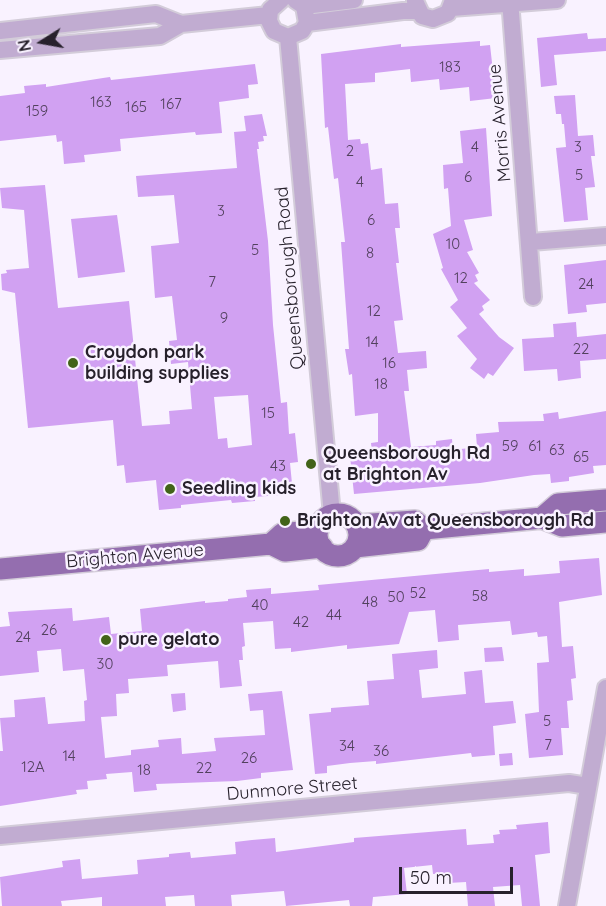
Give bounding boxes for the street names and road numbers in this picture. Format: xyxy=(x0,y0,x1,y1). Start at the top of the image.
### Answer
street label: Morris Avenue xyxy=(484,63,516,183)
street label: Queensborough Road xyxy=(271,186,309,370)
street label: Brighton Avenue xyxy=(65,539,205,573)
street label: Dunmore Street xyxy=(225,773,359,805)

